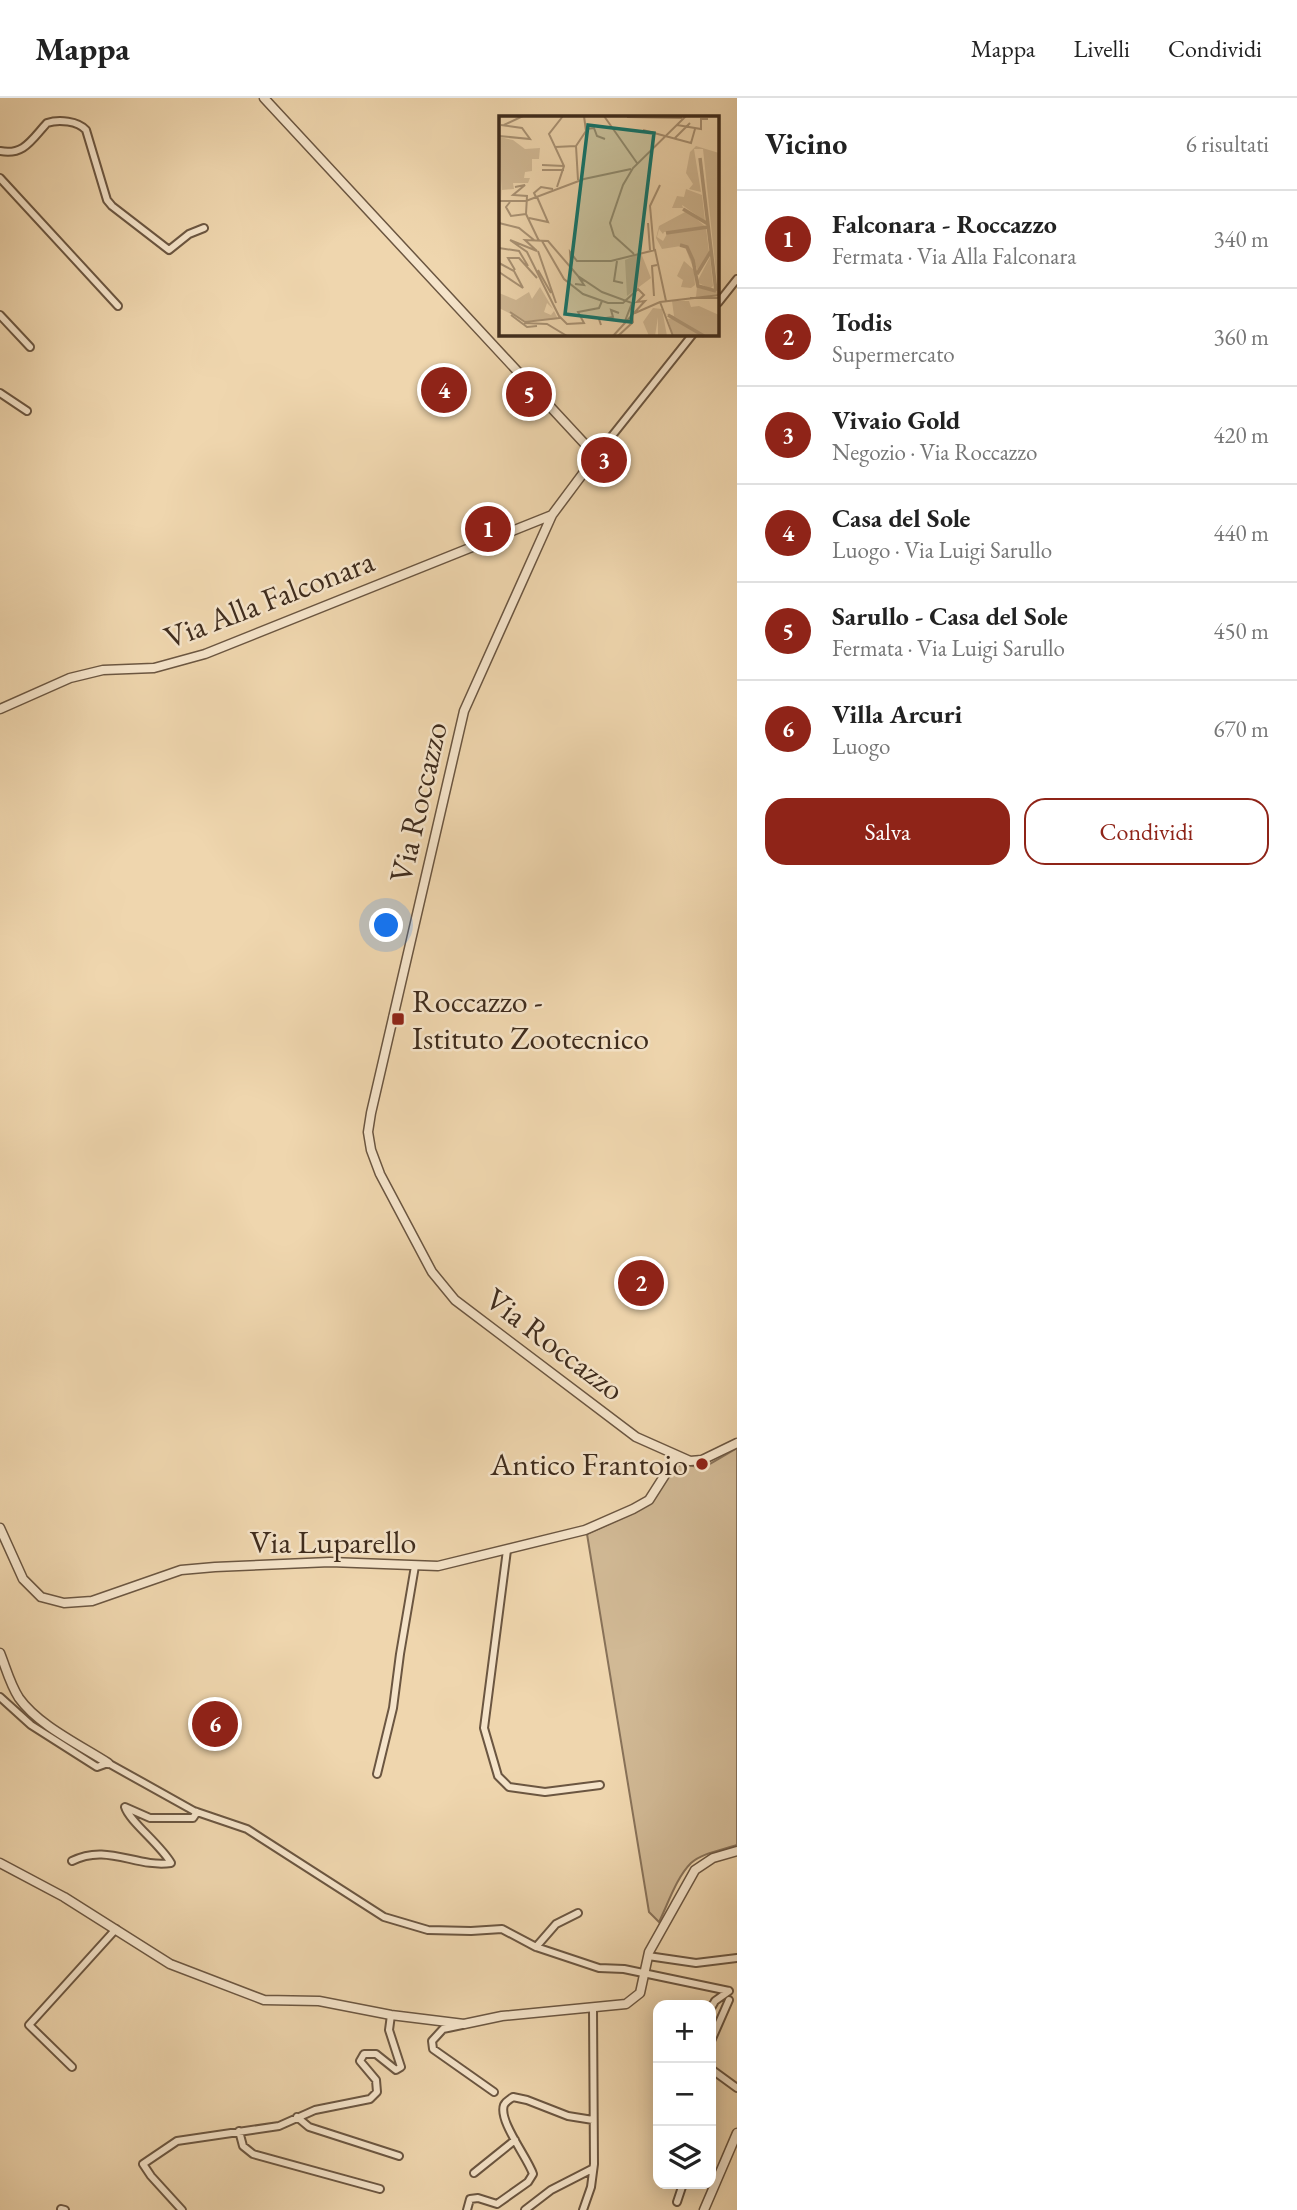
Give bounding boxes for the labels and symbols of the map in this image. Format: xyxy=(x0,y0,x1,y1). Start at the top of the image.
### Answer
inset map xyxy=(499,116,720,336)
pin: 4 xyxy=(421,364,467,416)
pin: 5 xyxy=(506,368,552,420)
pin: 3 xyxy=(581,434,627,486)
pin: 1 xyxy=(465,503,511,555)
street label: Via Alla Falconara xyxy=(158,540,380,658)
street label: Via Roccazzo xyxy=(379,718,457,886)
your location xyxy=(369,908,403,942)
place label: Roccazzo - Istituto Zootecnico xyxy=(412,980,649,1059)
marker: Roccazzo - Istituto Zootecnico xyxy=(390,1011,406,1027)
pin: 2 xyxy=(618,1257,664,1309)
street label: Via Roccazzo xyxy=(477,1278,633,1410)
place label: Antico Frantoio xyxy=(489,1443,688,1485)
marker: Antico Frantoio xyxy=(694,1456,710,1472)
street label: Via Luparello xyxy=(250,1521,416,1563)
pin: 6 xyxy=(192,1698,238,1750)

